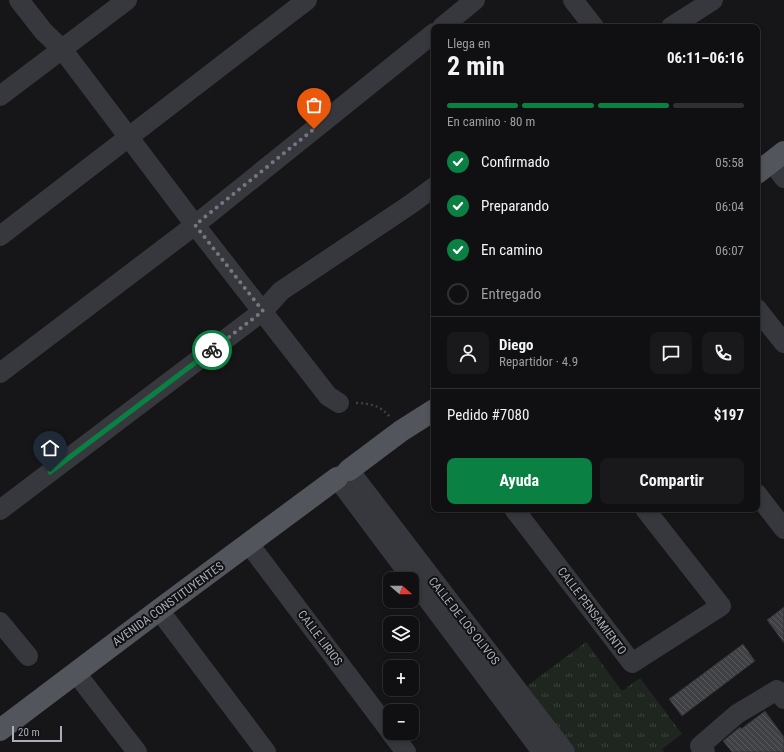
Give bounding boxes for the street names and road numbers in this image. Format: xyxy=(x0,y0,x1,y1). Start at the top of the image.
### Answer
street label: AVENIDA CONSTITUYENTES xyxy=(110,559,226,649)
street label: CALLE PENSAMIENTO xyxy=(555,565,629,657)
street label: CALLE DE LOS OLIVOS xyxy=(426,575,502,667)
street label: CALLE LIRIOS xyxy=(295,608,345,668)

